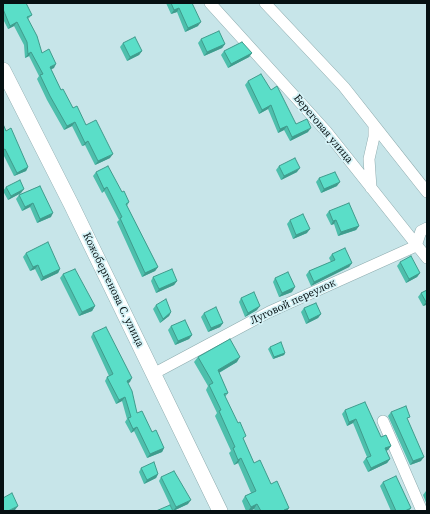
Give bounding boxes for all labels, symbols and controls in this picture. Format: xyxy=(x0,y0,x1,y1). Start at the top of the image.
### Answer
street label: Береговая улица xyxy=(290,92,356,166)
street label: Кожобергенова С. улица xyxy=(80,231,146,349)
street label: Луговой переулок xyxy=(248,276,338,328)

